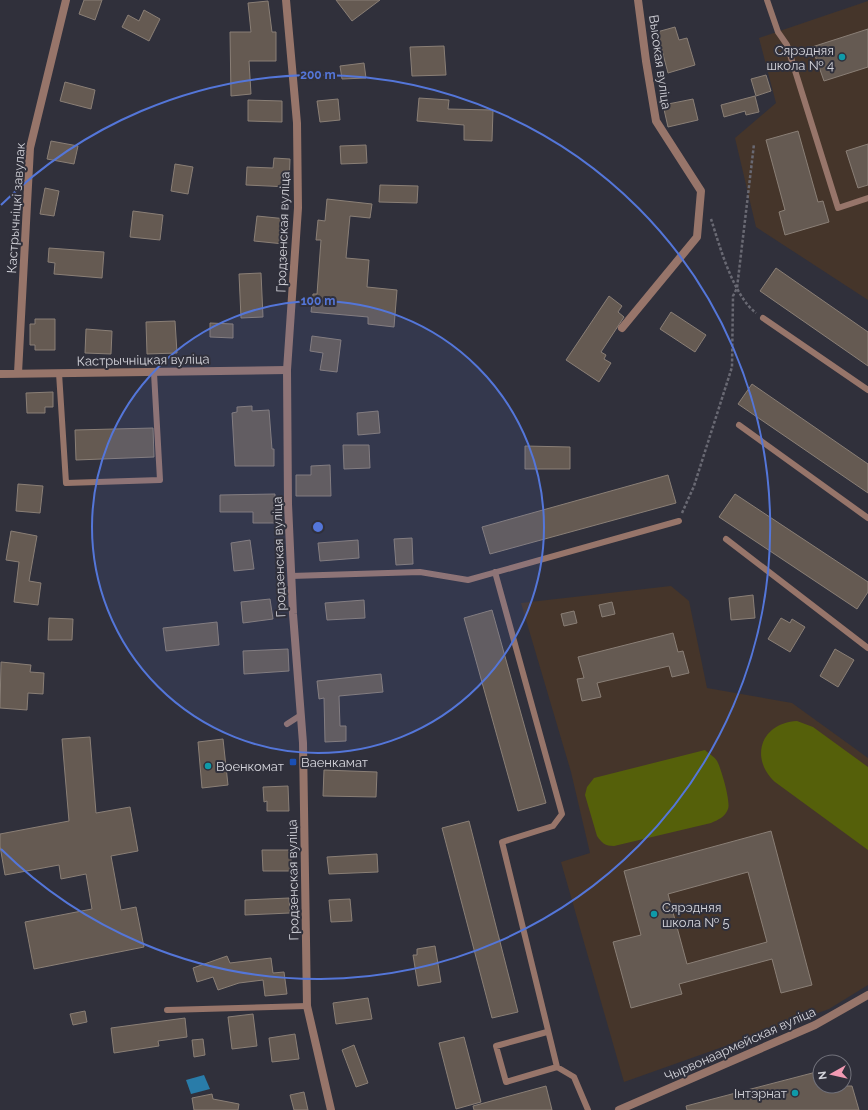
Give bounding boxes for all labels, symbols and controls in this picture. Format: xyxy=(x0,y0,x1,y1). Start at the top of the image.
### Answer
street label: Высокая вуліца xyxy=(646,14,674,110)
place label: Сярэдняя школа № 4 xyxy=(766,43,834,73)
marker: Сярэдняя школа № 4 xyxy=(837,52,847,62)
text: 200 m xyxy=(300,68,336,82)
street label: Кастрычніцкі завулак xyxy=(4,142,28,274)
street label: Гродзенская вуліца xyxy=(273,171,293,293)
text: 100 m xyxy=(301,294,335,308)
street label: Кастрычніцкая вуліца xyxy=(76,351,210,369)
street label: Гродзенская вуліца xyxy=(269,496,289,618)
centre of rings xyxy=(311,520,325,534)
place label: Ваенкамат xyxy=(301,755,368,770)
marker: Ваенкамат xyxy=(288,757,298,767)
place label: Военкомат xyxy=(216,759,284,774)
marker: Военкомат xyxy=(203,761,213,771)
street label: Гродзенская вуліца xyxy=(284,819,302,941)
place label: Сярэдняя школа № 5 xyxy=(662,900,730,930)
marker: Сярэдняя школа № 5 xyxy=(649,909,659,919)
street label: Чырвонаармейская вуліца xyxy=(662,1004,818,1084)
north arrow xyxy=(812,1054,852,1094)
text: N xyxy=(816,1070,830,1080)
place label: Інтэрнат xyxy=(734,1086,787,1101)
marker: Інтэрнат xyxy=(790,1088,800,1098)

